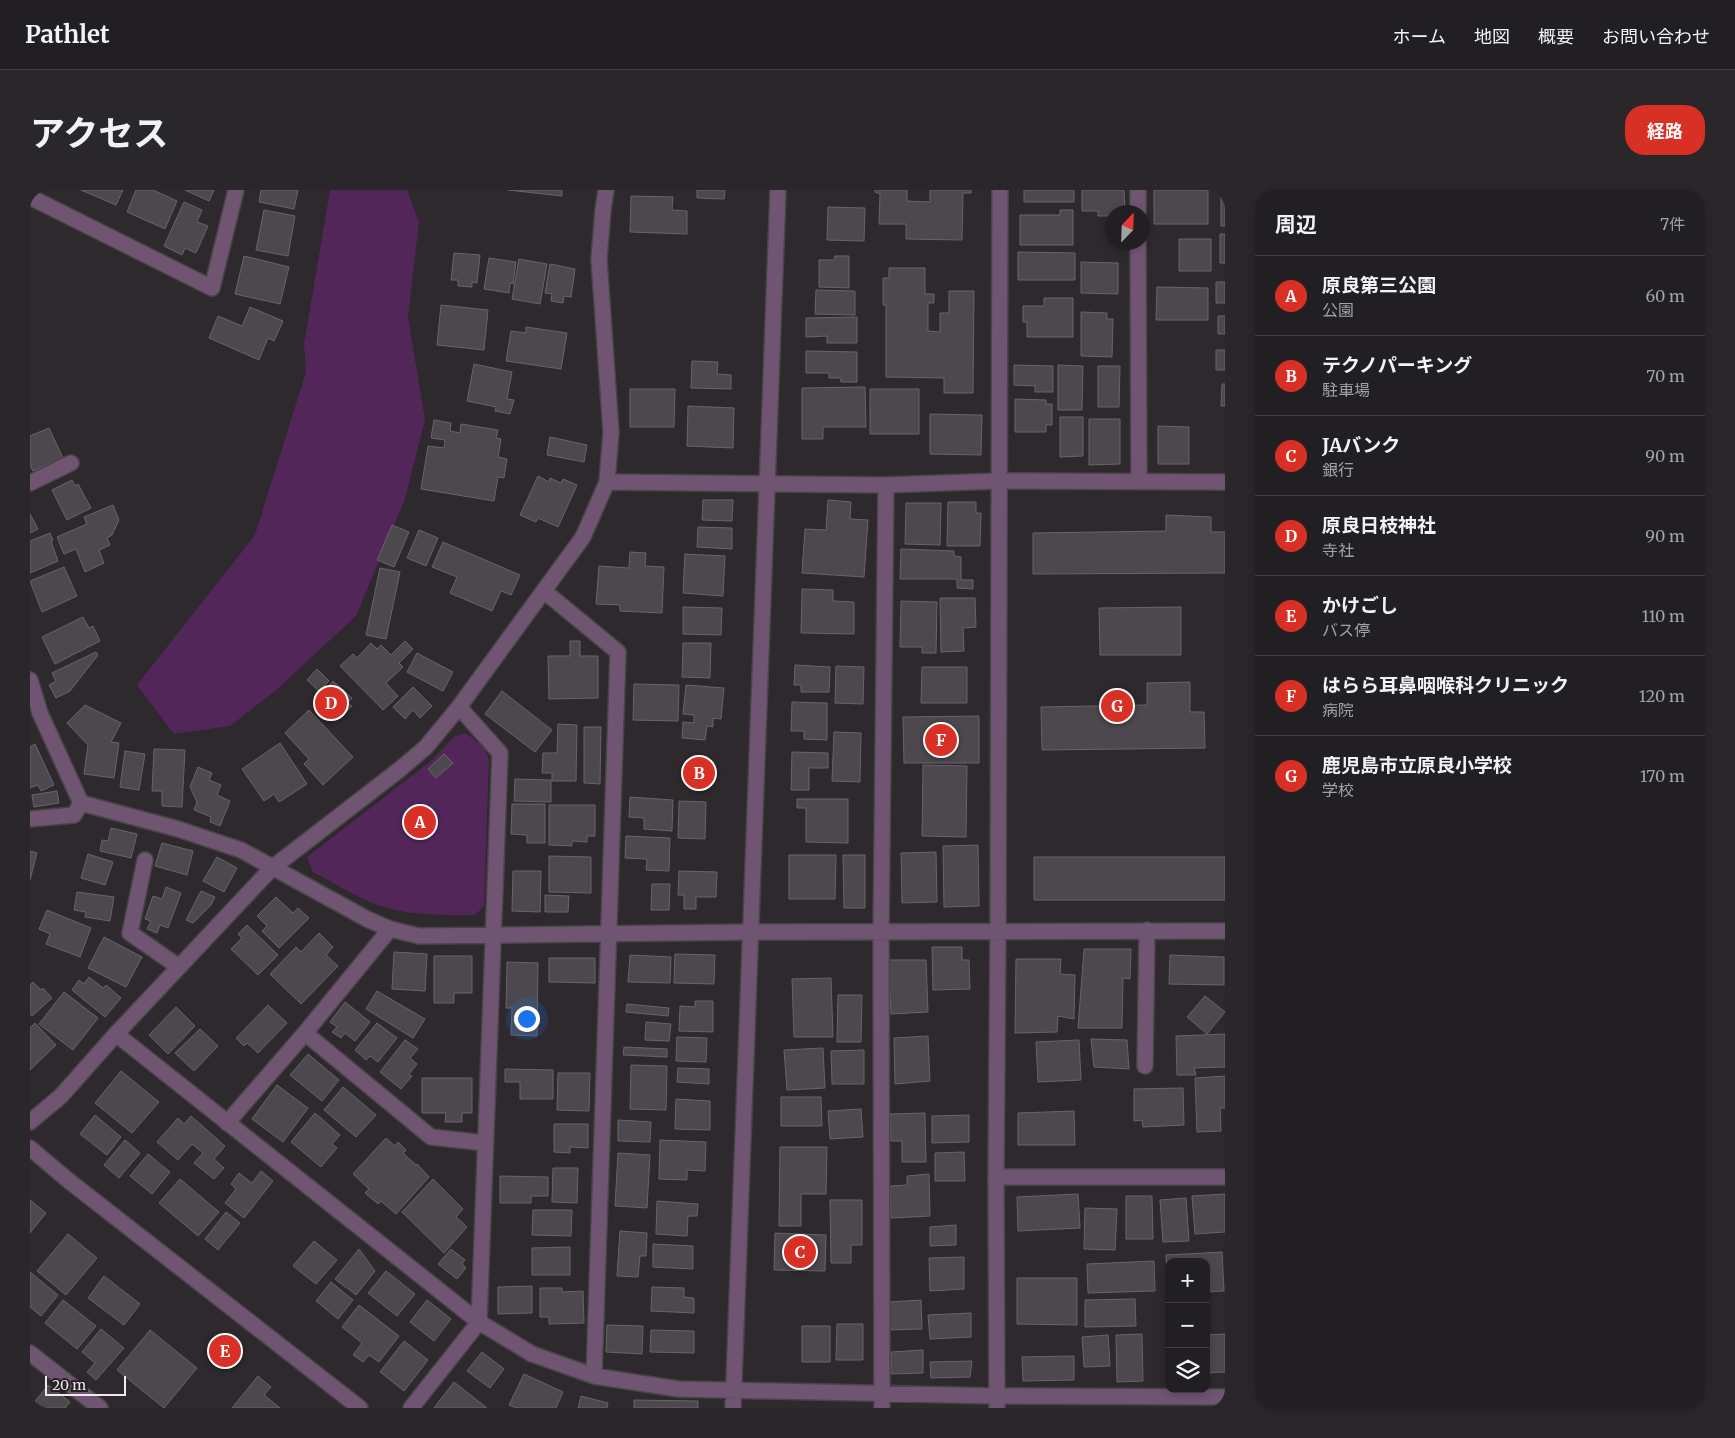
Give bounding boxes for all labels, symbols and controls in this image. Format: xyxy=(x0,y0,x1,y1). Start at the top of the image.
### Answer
text: Pathlet xyxy=(25,19,110,50)
text: ホーム xyxy=(1393,25,1446,48)
text: 地図 xyxy=(1474,25,1510,48)
text: 概要 xyxy=(1538,25,1574,48)
text: お問い合わせ xyxy=(1602,25,1710,48)
button: 経路 xyxy=(1625,105,1705,155)
text: アクセス xyxy=(30,112,168,156)
north arrow xyxy=(1105,205,1150,250)
text: 周辺 xyxy=(1275,211,1317,238)
text: 7件 xyxy=(1660,214,1685,234)
text: 原良第三公園 xyxy=(1322,273,1436,297)
text: A xyxy=(1285,286,1297,306)
text: 60 m xyxy=(1645,286,1685,306)
text: 公園 xyxy=(1322,300,1354,320)
text: テクノパーキング xyxy=(1322,353,1472,377)
text: B xyxy=(1285,366,1297,386)
text: 70 m xyxy=(1646,366,1685,386)
text: 駐車場 xyxy=(1322,380,1370,400)
text: JAバンク xyxy=(1322,433,1400,457)
text: C xyxy=(1286,446,1296,466)
text: 90 m xyxy=(1645,446,1685,466)
text: 銀行 xyxy=(1322,460,1354,480)
text: 原良日枝神社 xyxy=(1322,513,1436,537)
text: D xyxy=(1285,526,1297,546)
text: 90 m xyxy=(1645,526,1685,546)
text: 寺社 xyxy=(1322,540,1354,560)
text: かけごし xyxy=(1322,593,1398,617)
text: E xyxy=(1286,606,1296,626)
text: 110 m xyxy=(1642,606,1685,626)
text: バス停 xyxy=(1322,620,1370,640)
text: はらら耳鼻咽喉科クリニック xyxy=(1322,673,1569,697)
pin: D xyxy=(315,684,347,722)
text: F xyxy=(1286,686,1296,706)
text: 120 m xyxy=(1639,686,1685,706)
pin: G xyxy=(1101,687,1133,725)
text: 病院 xyxy=(1322,700,1354,720)
pin: F xyxy=(925,721,957,759)
text: 鹿児島市立原良小学校 xyxy=(1322,753,1512,777)
pin: B xyxy=(683,754,715,792)
text: G xyxy=(1285,766,1297,786)
text: 170 m xyxy=(1640,766,1685,786)
text: 学校 xyxy=(1322,780,1354,800)
pin: A xyxy=(404,803,436,841)
your location xyxy=(514,1006,540,1032)
pin: C xyxy=(784,1233,816,1271)
map controls xyxy=(1165,1258,1210,1393)
button: + xyxy=(1165,1258,1210,1303)
button: − xyxy=(1165,1303,1210,1348)
pin: E xyxy=(209,1332,241,1370)
button: layers xyxy=(1165,1348,1210,1393)
scale bar xyxy=(45,1373,126,1396)
text: 20 m xyxy=(52,1376,86,1394)

